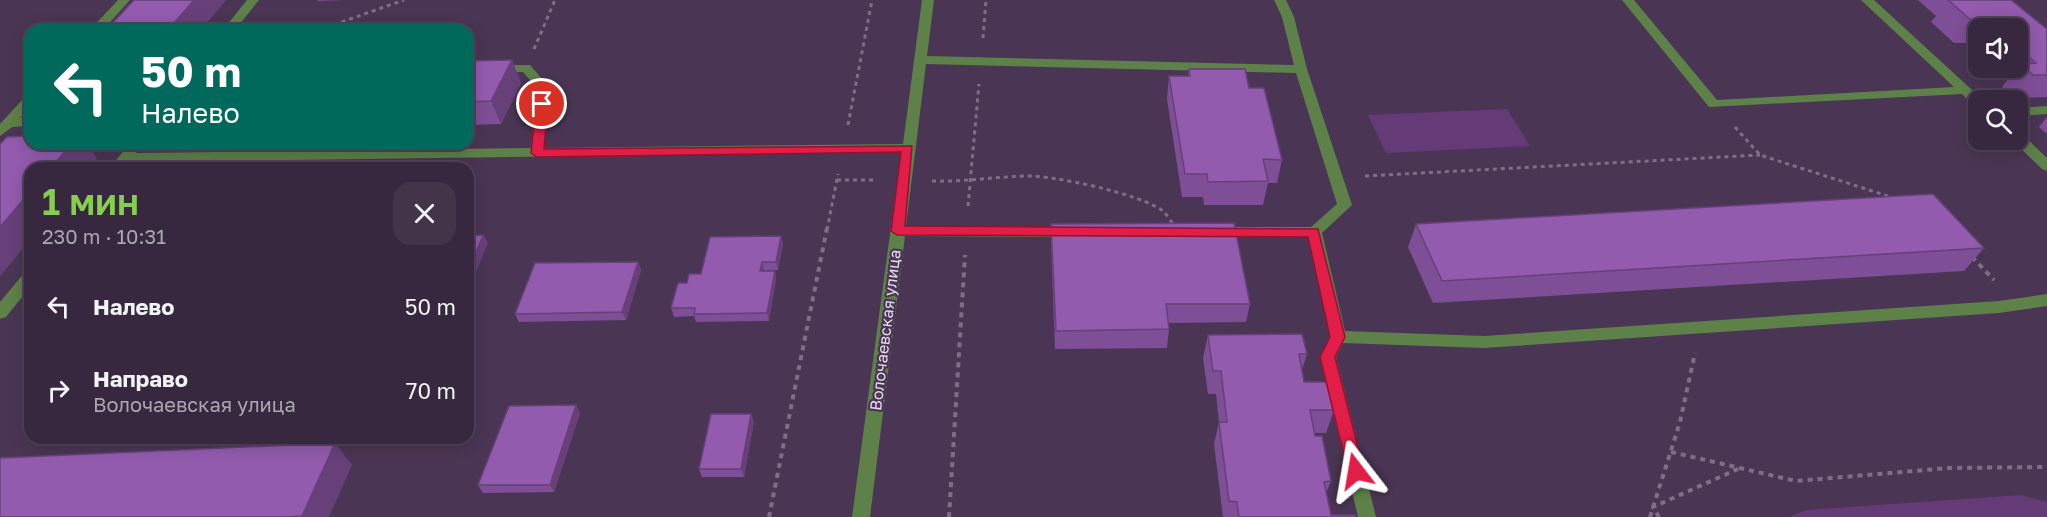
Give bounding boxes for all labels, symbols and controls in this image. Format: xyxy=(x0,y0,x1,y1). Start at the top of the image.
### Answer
map controls xyxy=(1968,18,2028,150)
button: sound xyxy=(1968,18,2028,78)
text: 50 m xyxy=(141,46,241,96)
icon: left xyxy=(42,48,120,126)
pin xyxy=(516,78,567,129)
icon: arrive xyxy=(525,87,558,120)
button: search xyxy=(1968,90,2028,150)
text: Налево xyxy=(141,97,240,129)
text: 1 мин xyxy=(42,180,139,223)
button: close xyxy=(393,182,456,245)
text: 230 m · 10:31 xyxy=(42,224,166,248)
street label: Волочаевская улица xyxy=(865,248,905,412)
icon: left xyxy=(42,290,75,323)
text: Налево xyxy=(93,293,175,320)
text: 50 m xyxy=(405,293,456,320)
text: Направо xyxy=(93,365,188,392)
icon: right xyxy=(42,374,75,407)
text: 70 m xyxy=(406,377,456,404)
text: Волочаевская улица xyxy=(93,392,296,416)
position arrow xyxy=(1324,439,1388,503)

